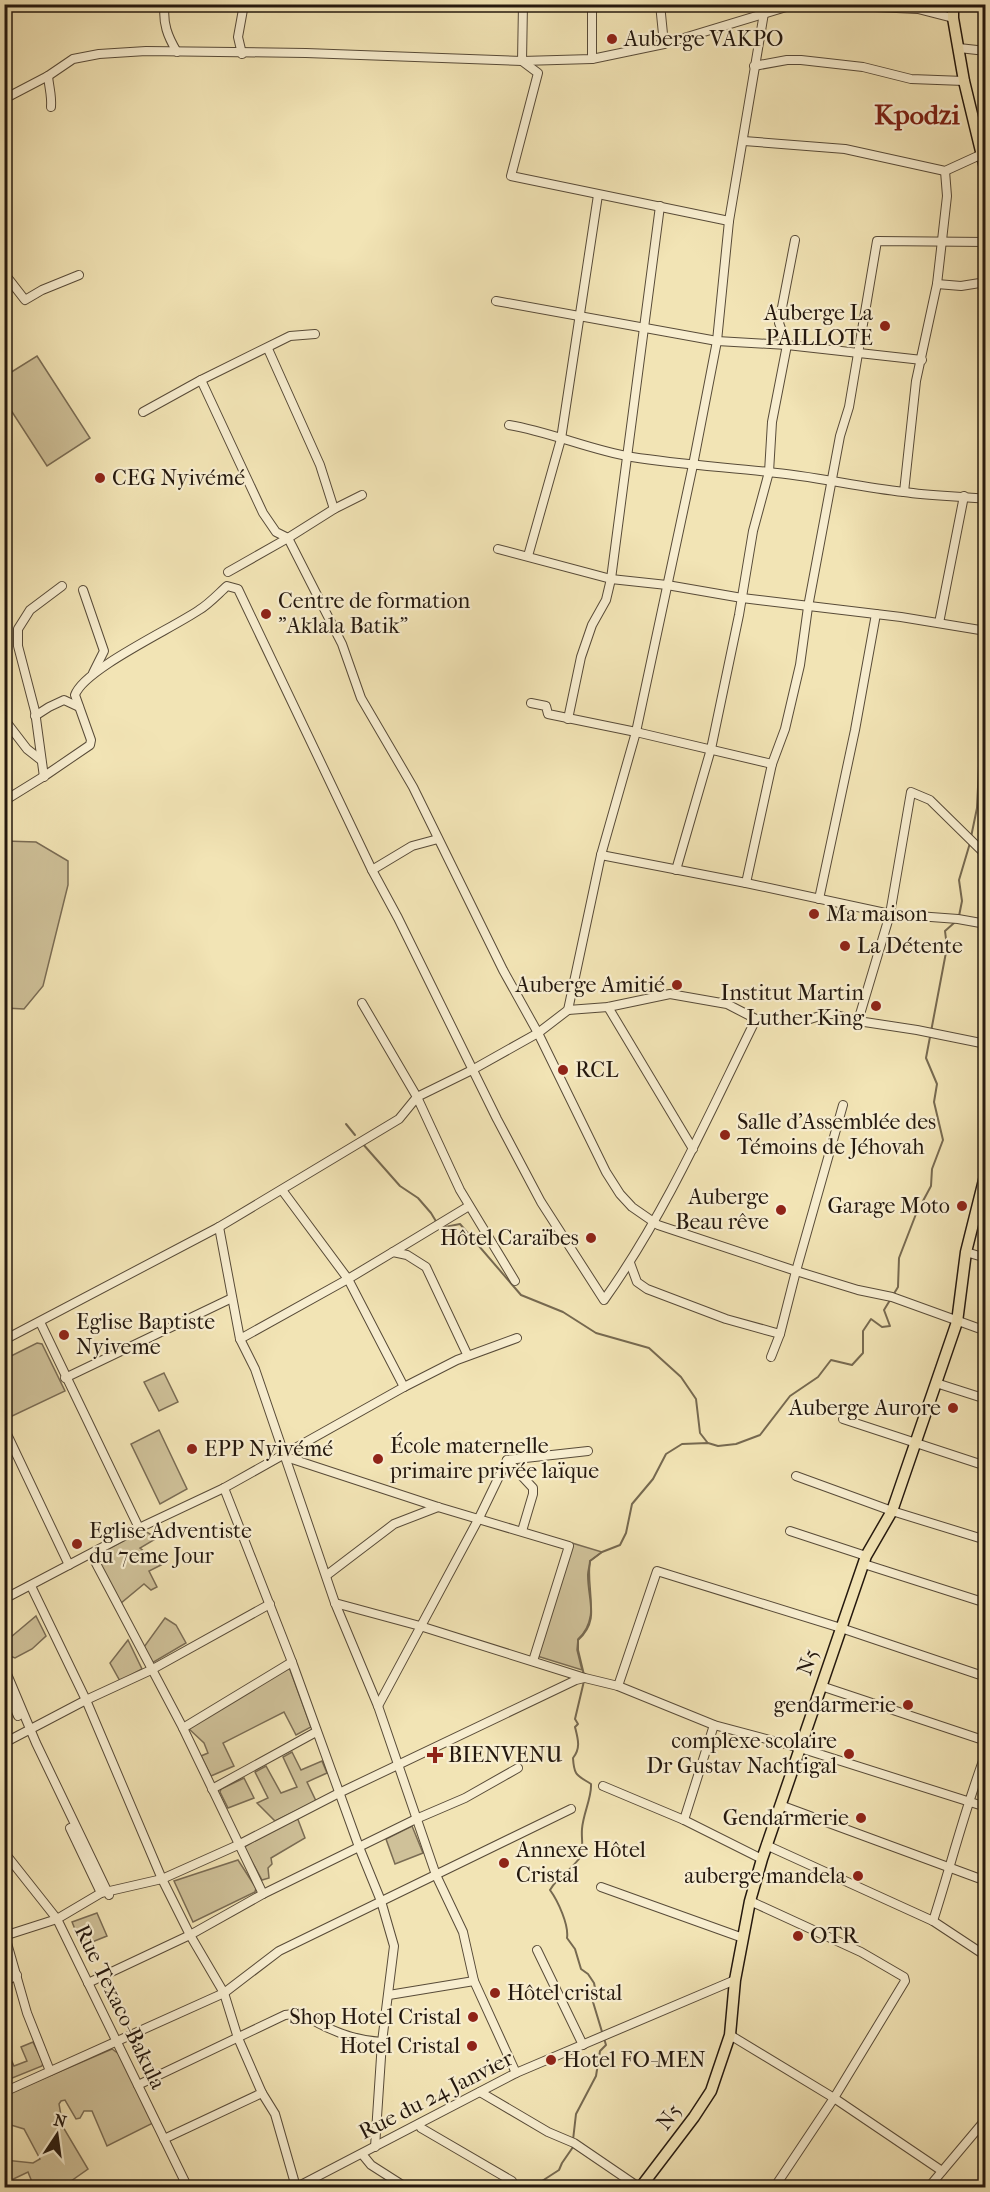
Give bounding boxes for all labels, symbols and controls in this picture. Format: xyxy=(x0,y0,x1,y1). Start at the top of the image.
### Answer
place label: Auberge VAKPO xyxy=(623,26,783,52)
marker: Auberge VAKPO xyxy=(605,32,619,46)
district label: Kpodzi xyxy=(874,98,960,131)
place label: Auberge La PAILLOTE xyxy=(763,300,874,351)
marker: Auberge La PAILLOTE xyxy=(878,319,892,333)
place label: CEG Nyivémé xyxy=(112,465,245,491)
marker: CEG Nyivémé xyxy=(93,471,107,485)
place label: Centre de formation "Aklala Batik" xyxy=(278,588,470,639)
marker: Centre de formation "Aklala Batik" xyxy=(259,607,273,621)
place label: Ma maison xyxy=(826,901,928,927)
marker: Ma maison xyxy=(807,907,821,921)
place label: La Détente xyxy=(857,933,963,959)
marker: La Détente xyxy=(838,939,852,953)
place label: Auberge Amitié xyxy=(515,972,665,998)
marker: Auberge Amitié xyxy=(670,978,684,992)
place label: Institut Martin Luther King xyxy=(721,980,864,1031)
marker: Institut Martin Luther King xyxy=(869,999,883,1013)
place label: RCL xyxy=(575,1057,619,1083)
marker: RCL xyxy=(556,1063,570,1077)
place label: Salle d'Assemblée des Témoins de Jéhovah xyxy=(737,1109,936,1160)
marker: Salle d'Assemblée des Témoins de Jéhovah xyxy=(718,1128,732,1142)
place label: Auberge Beau rêve xyxy=(675,1184,769,1235)
place label: Garage Moto xyxy=(827,1193,950,1219)
marker: Garage Moto xyxy=(955,1199,969,1213)
marker: Auberge Beau rêve xyxy=(774,1203,788,1217)
place label: Hôtel Caraïbes xyxy=(440,1225,579,1251)
marker: Hôtel Caraïbes xyxy=(584,1231,598,1245)
place label: Eglise Baptiste Nyiveme xyxy=(76,1309,215,1360)
marker: Eglise Baptiste Nyiveme xyxy=(57,1328,71,1342)
place label: Auberge Aurore xyxy=(788,1395,941,1421)
marker: Auberge Aurore xyxy=(946,1401,960,1415)
place label: École maternelle primaire privée laïque xyxy=(389,1432,599,1484)
place label: EPP Nyivémé xyxy=(204,1436,333,1462)
marker: EPP Nyivémé xyxy=(185,1442,199,1456)
marker: École maternelle primaire privée laïque xyxy=(371,1452,385,1466)
place label: Eglise Adventiste du 7eme Jour xyxy=(89,1518,252,1569)
marker: Eglise Adventiste du 7eme Jour xyxy=(70,1537,84,1551)
street label: N5 xyxy=(791,1645,825,1679)
place label: gendarmerie xyxy=(774,1692,896,1718)
marker: gendarmerie xyxy=(901,1698,915,1712)
place label: complexe scolaire Dr Gustav Nachtigal xyxy=(646,1728,837,1779)
place label: BIENVENU xyxy=(448,1742,562,1768)
marker: BIENVENU xyxy=(426,1746,444,1764)
marker: complexe scolaire Dr Gustav Nachtigal xyxy=(842,1747,856,1761)
place label: Gendarmerie xyxy=(723,1805,849,1831)
marker: Gendarmerie xyxy=(854,1811,868,1825)
place label: Annexe Hôtel Cristal xyxy=(515,1837,646,1888)
marker: Annexe Hôtel Cristal xyxy=(497,1856,511,1870)
place label: auberge mandela xyxy=(684,1863,847,1889)
marker: auberge mandela xyxy=(851,1869,865,1883)
street label: Rue Texaco-Bakula xyxy=(69,1920,172,2094)
place label: OTR xyxy=(810,1923,859,1949)
marker: OTR xyxy=(791,1929,805,1943)
place label: Hôtel cristal xyxy=(507,1980,622,2006)
marker: Hôtel cristal xyxy=(488,1986,502,2000)
place label: Shop Hotel Cristal xyxy=(289,2004,461,2030)
marker: Shop Hotel Cristal xyxy=(466,2010,480,2024)
place label: Hotel Cristal xyxy=(340,2033,460,2059)
marker: Hotel Cristal xyxy=(465,2039,479,2053)
street label: Rue du 24 Janvier xyxy=(355,2045,518,2145)
place label: Hotel FO-MEN xyxy=(563,2047,706,2073)
marker: Hotel FO-MEN xyxy=(544,2053,558,2067)
street label: N5 xyxy=(651,2099,687,2135)
north arrow xyxy=(27,2105,87,2165)
text: N xyxy=(52,2110,69,2132)

